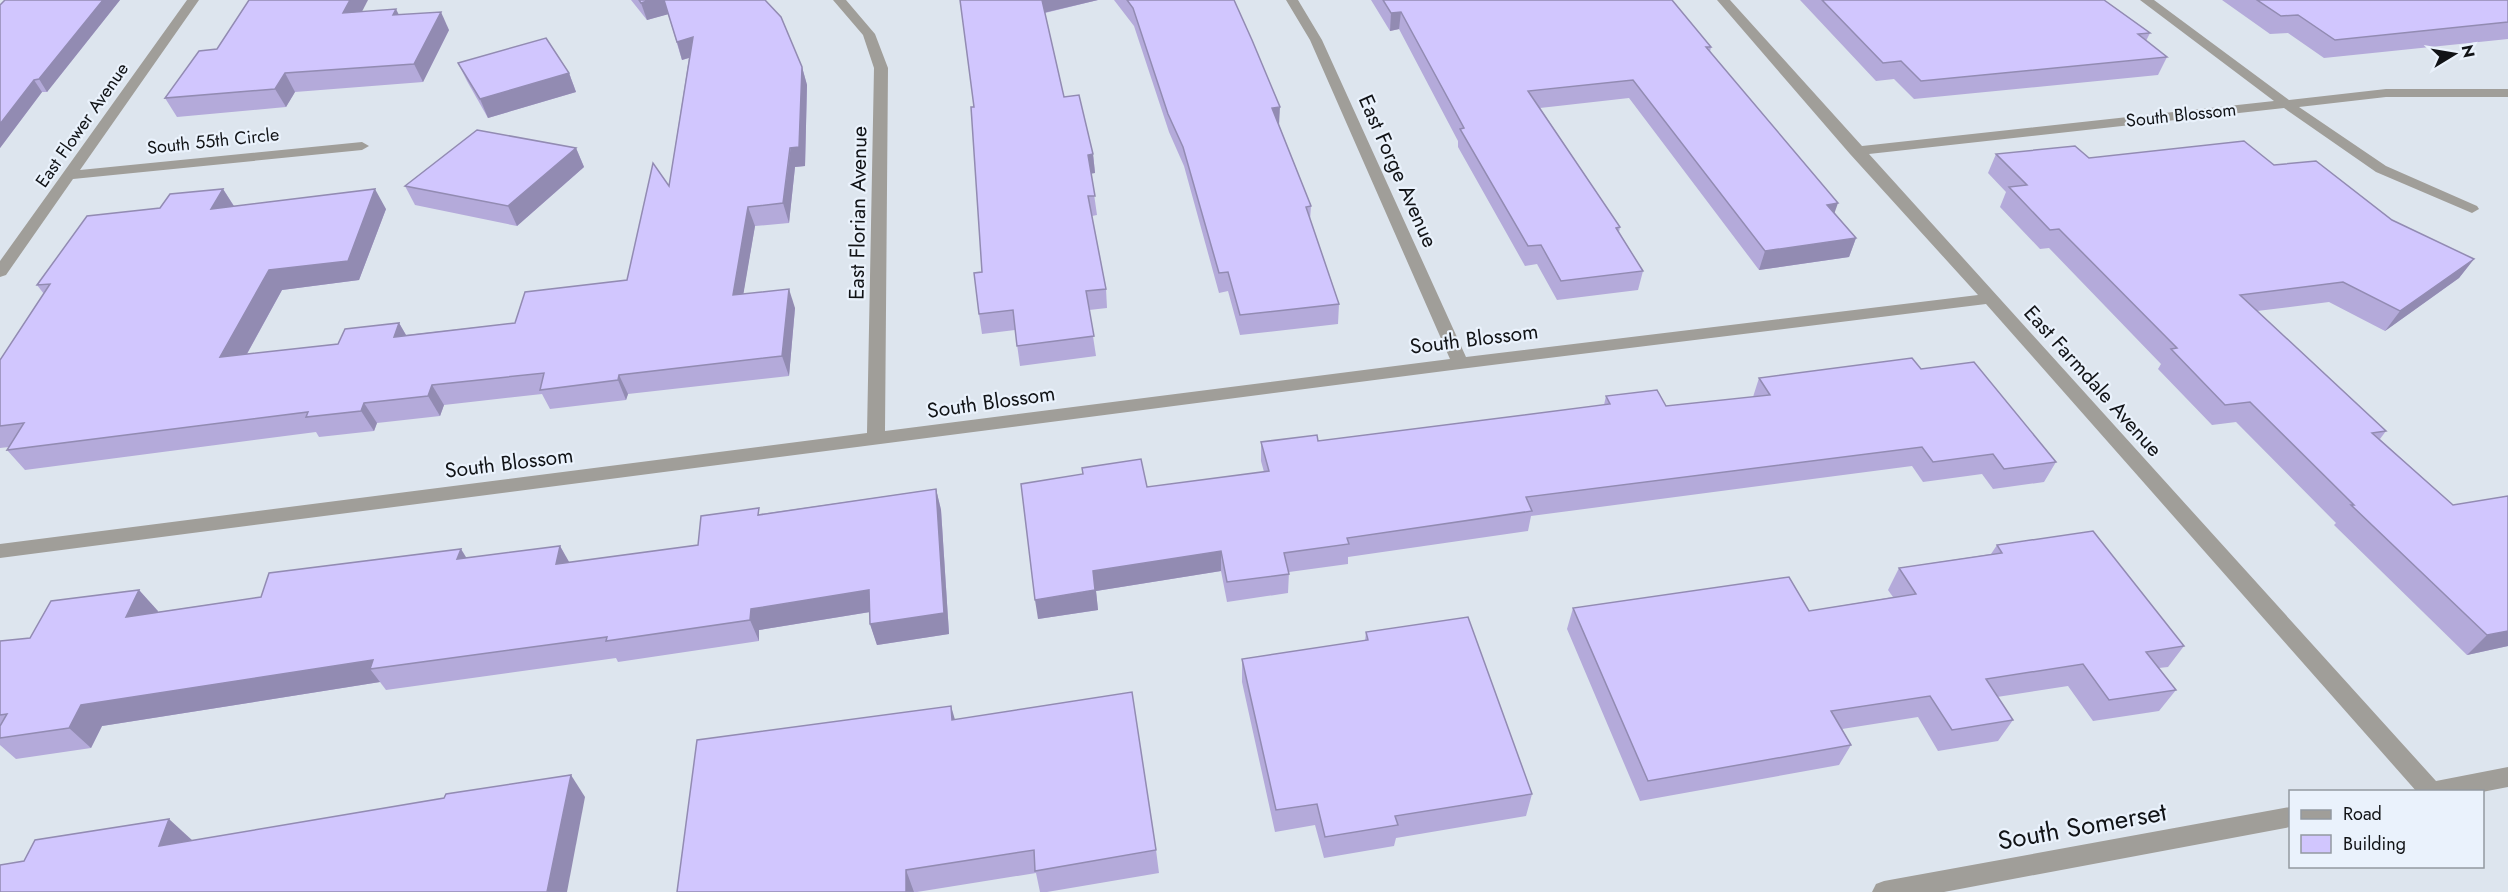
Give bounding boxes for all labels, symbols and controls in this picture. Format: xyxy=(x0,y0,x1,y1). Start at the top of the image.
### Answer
north arrow xyxy=(2424,24,2484,84)
text: N xyxy=(2456,43,2481,60)
street label: East Flower Avenue xyxy=(29,57,135,193)
street label: East Forge Avenue xyxy=(1351,90,1445,252)
street label: South Blossom xyxy=(2125,96,2237,134)
street label: South 55th Circle xyxy=(146,121,280,161)
street label: East Florian Avenue xyxy=(841,126,875,300)
street label: East Farmdale Avenue xyxy=(2017,299,2169,463)
street label: South Blossom xyxy=(1408,316,1540,362)
street label: South Blossom xyxy=(925,378,1057,426)
street label: South Blossom xyxy=(443,440,575,486)
legend xyxy=(2289,790,2484,868)
street label: South Somerset xyxy=(1995,792,2170,860)
text: Road xyxy=(2343,801,2382,827)
text: Building xyxy=(2343,831,2406,857)

